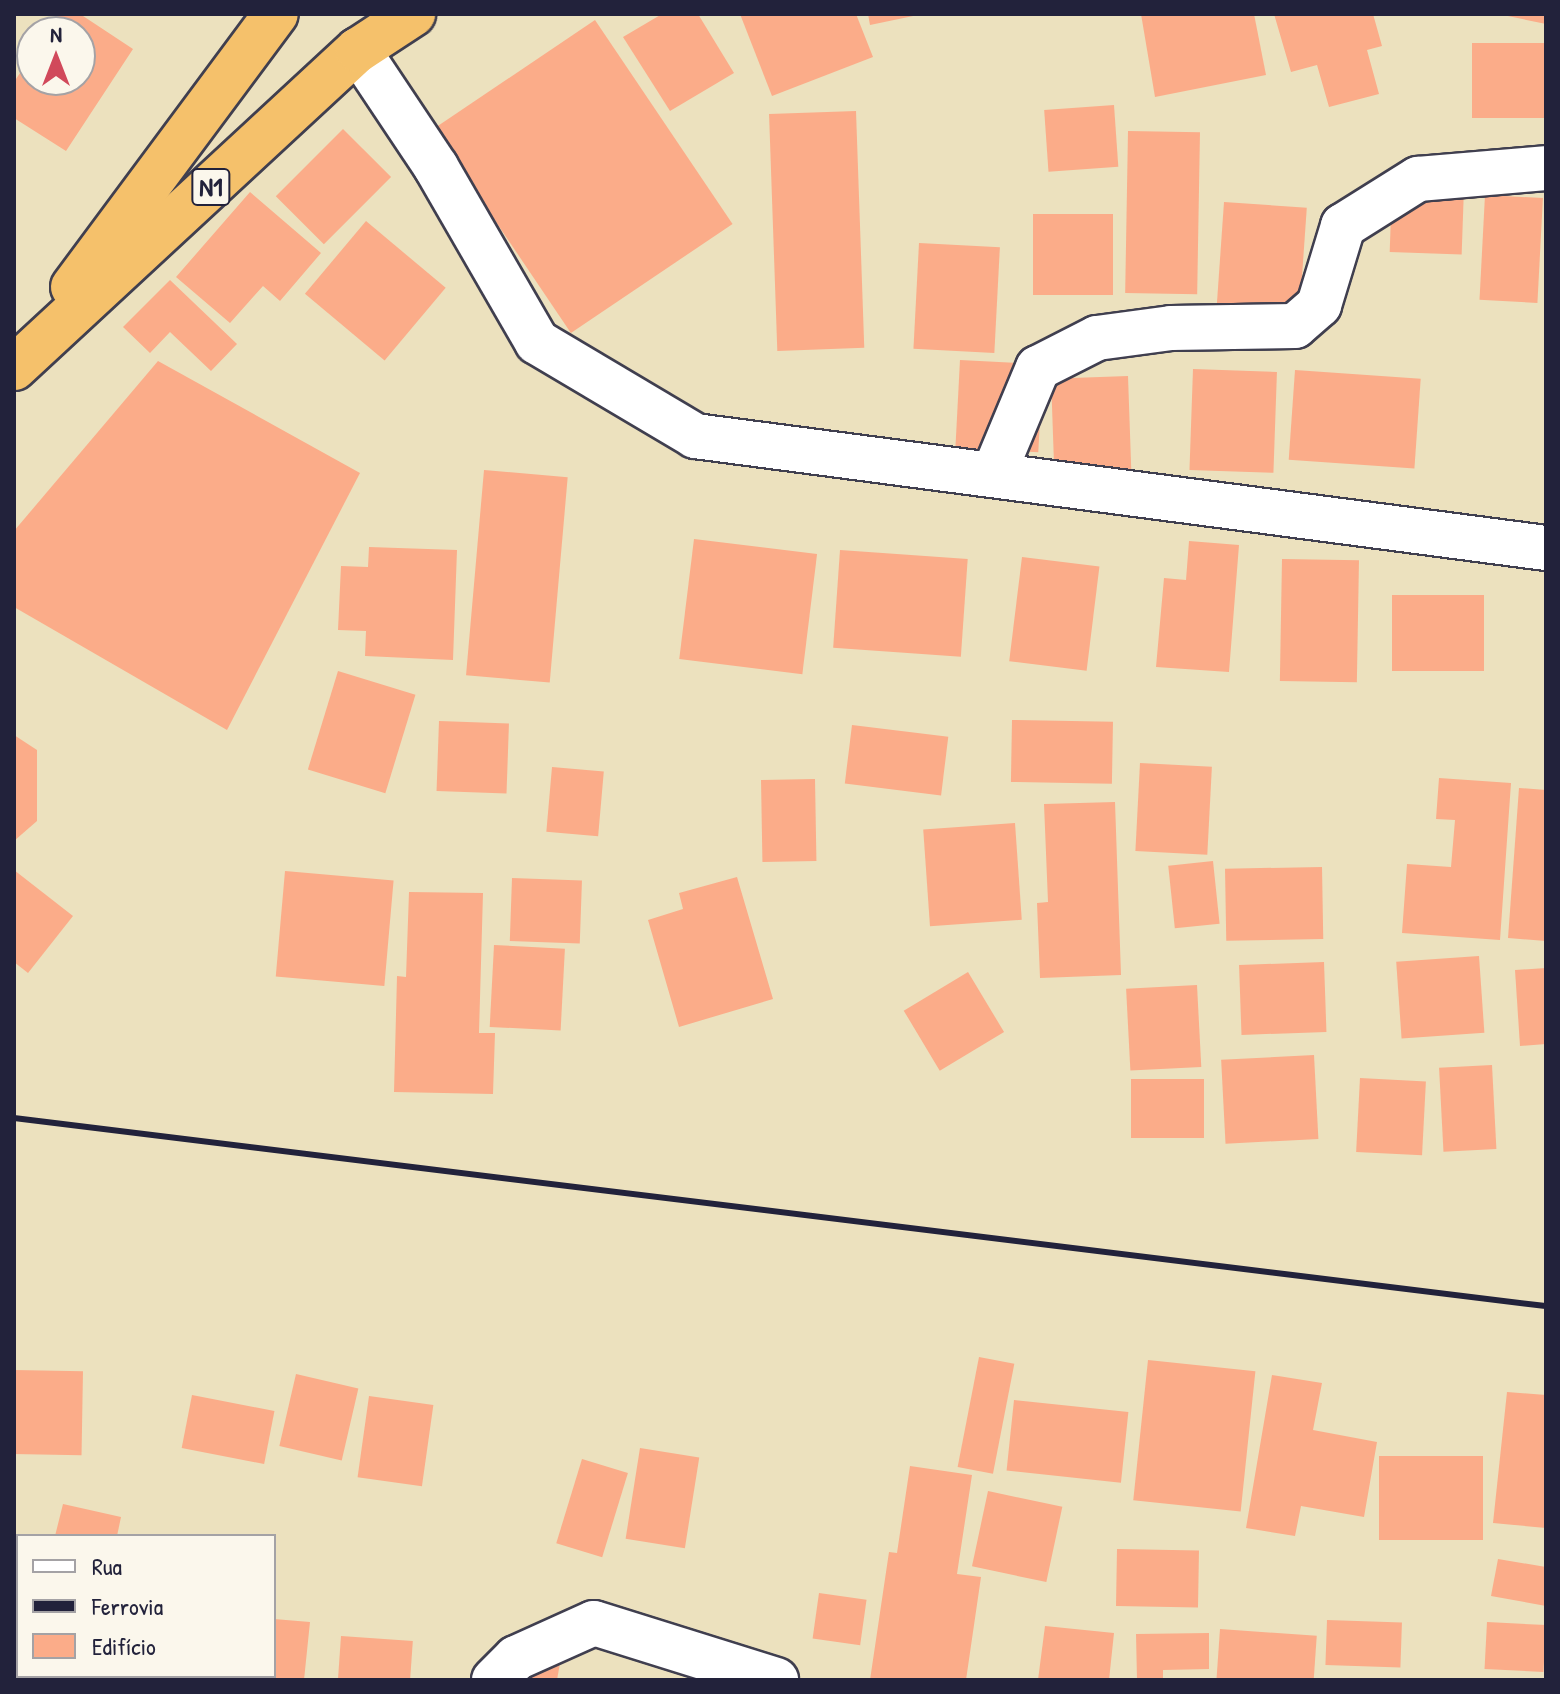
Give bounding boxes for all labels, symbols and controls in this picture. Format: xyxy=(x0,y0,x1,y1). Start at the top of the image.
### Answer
north arrow xyxy=(16,16,96,96)
text: N xyxy=(50,19,62,49)
road number: N1 xyxy=(191,165,231,209)
legend xyxy=(16,1534,276,1678)
text: Rua xyxy=(92,1550,122,1582)
text: Ferrovia xyxy=(92,1590,163,1622)
text: Edifício xyxy=(92,1630,156,1662)

